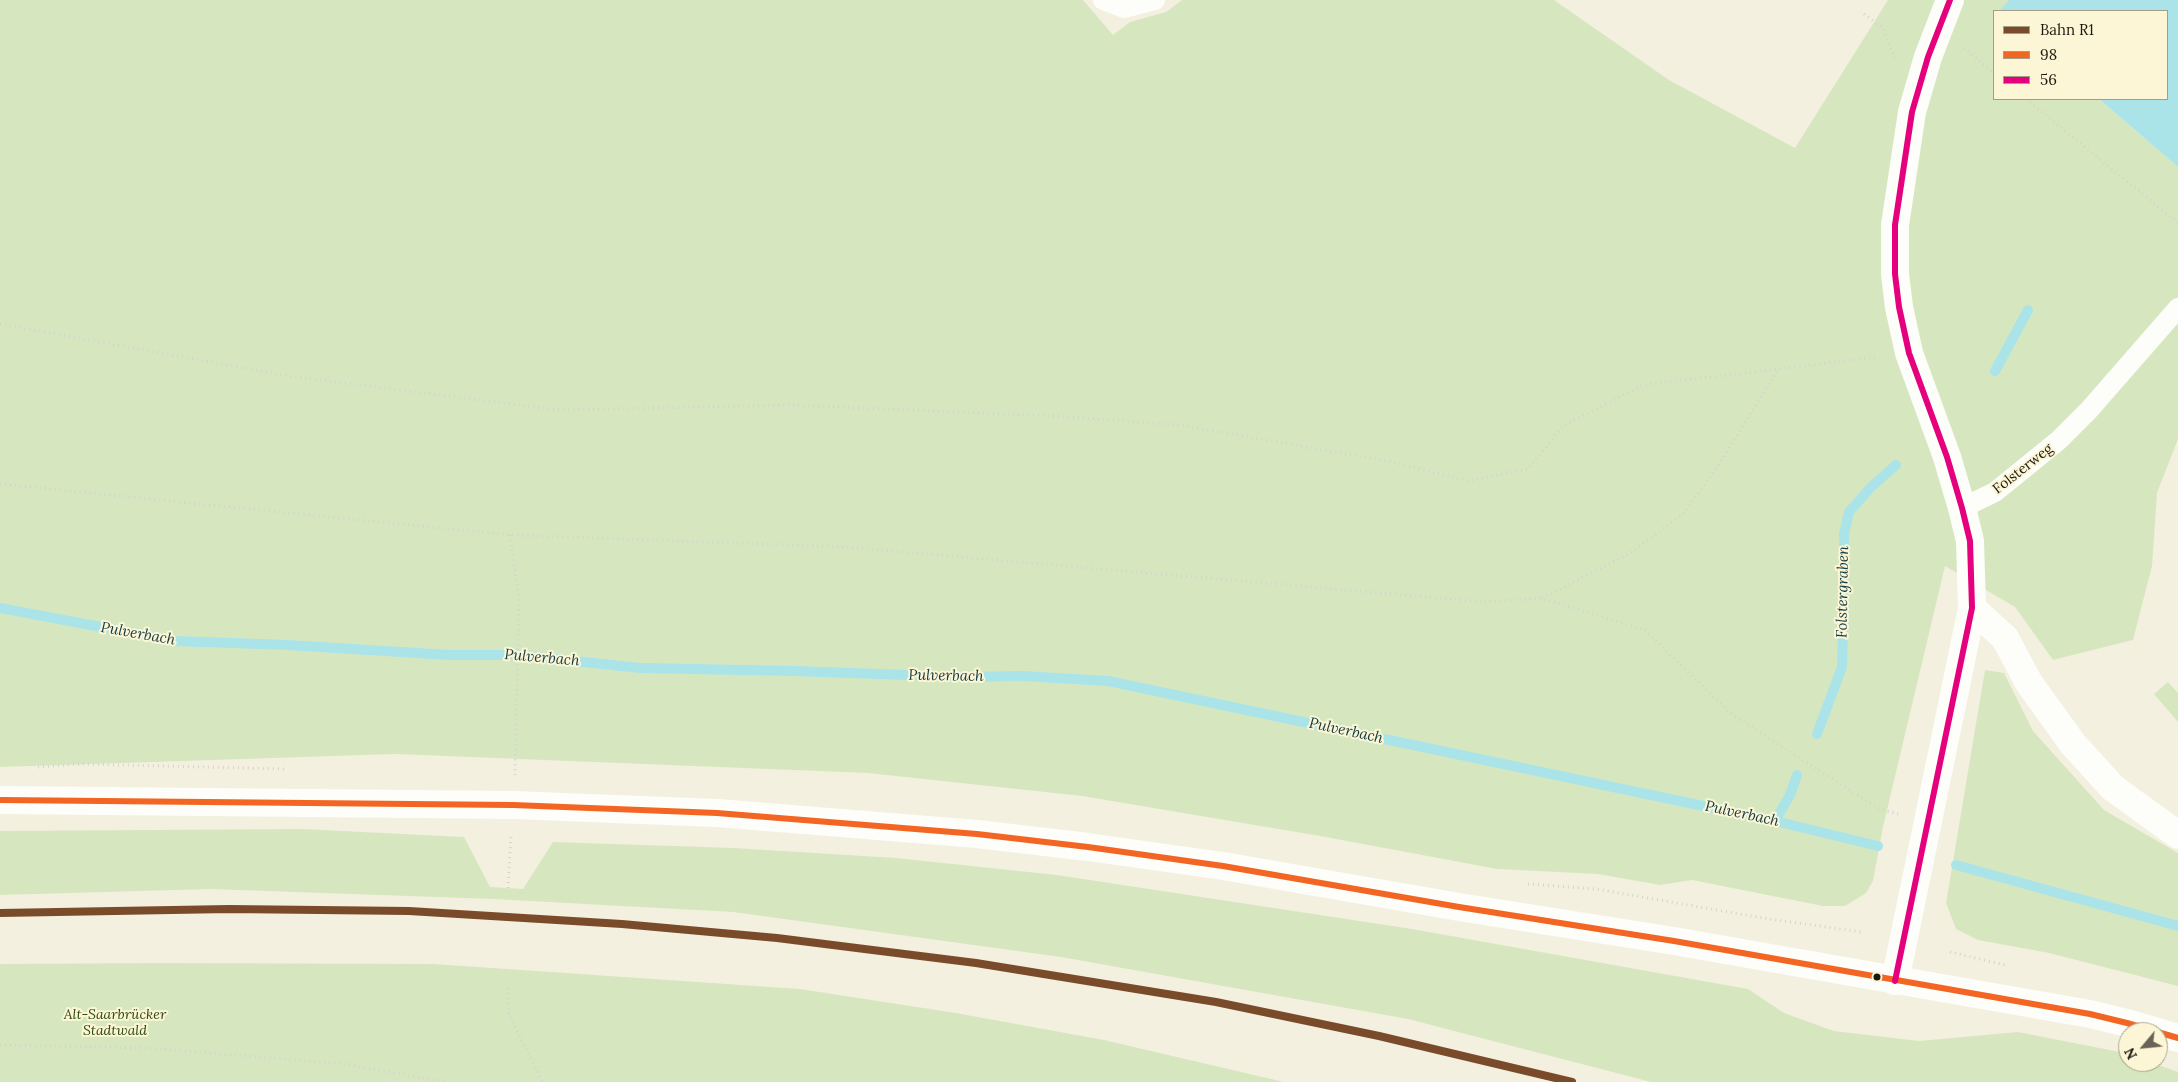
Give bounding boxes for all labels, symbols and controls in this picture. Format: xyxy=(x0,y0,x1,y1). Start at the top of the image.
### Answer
legend xyxy=(1993,10,2168,100)
text: Bahn R1 xyxy=(2040,20,2094,39)
text: 98 xyxy=(2040,45,2057,64)
text: 56 xyxy=(2040,70,2057,89)
street label: Folsterweg xyxy=(1990,440,2056,498)
water label: Folstergraben xyxy=(1833,546,1853,638)
water label: Pulverbach xyxy=(99,619,177,649)
water label: Pulverbach xyxy=(504,646,580,670)
water label: Pulverbach xyxy=(908,666,984,686)
water label: Pulverbach xyxy=(1307,714,1385,748)
water label: Pulverbach xyxy=(1703,797,1781,831)
unlabelled marker xyxy=(1872,972,1882,982)
park label: Alt-Saarbrücker Stadtwald xyxy=(64,1007,166,1040)
north arrow xyxy=(2118,1022,2168,1072)
text: N xyxy=(2120,1045,2141,1063)

